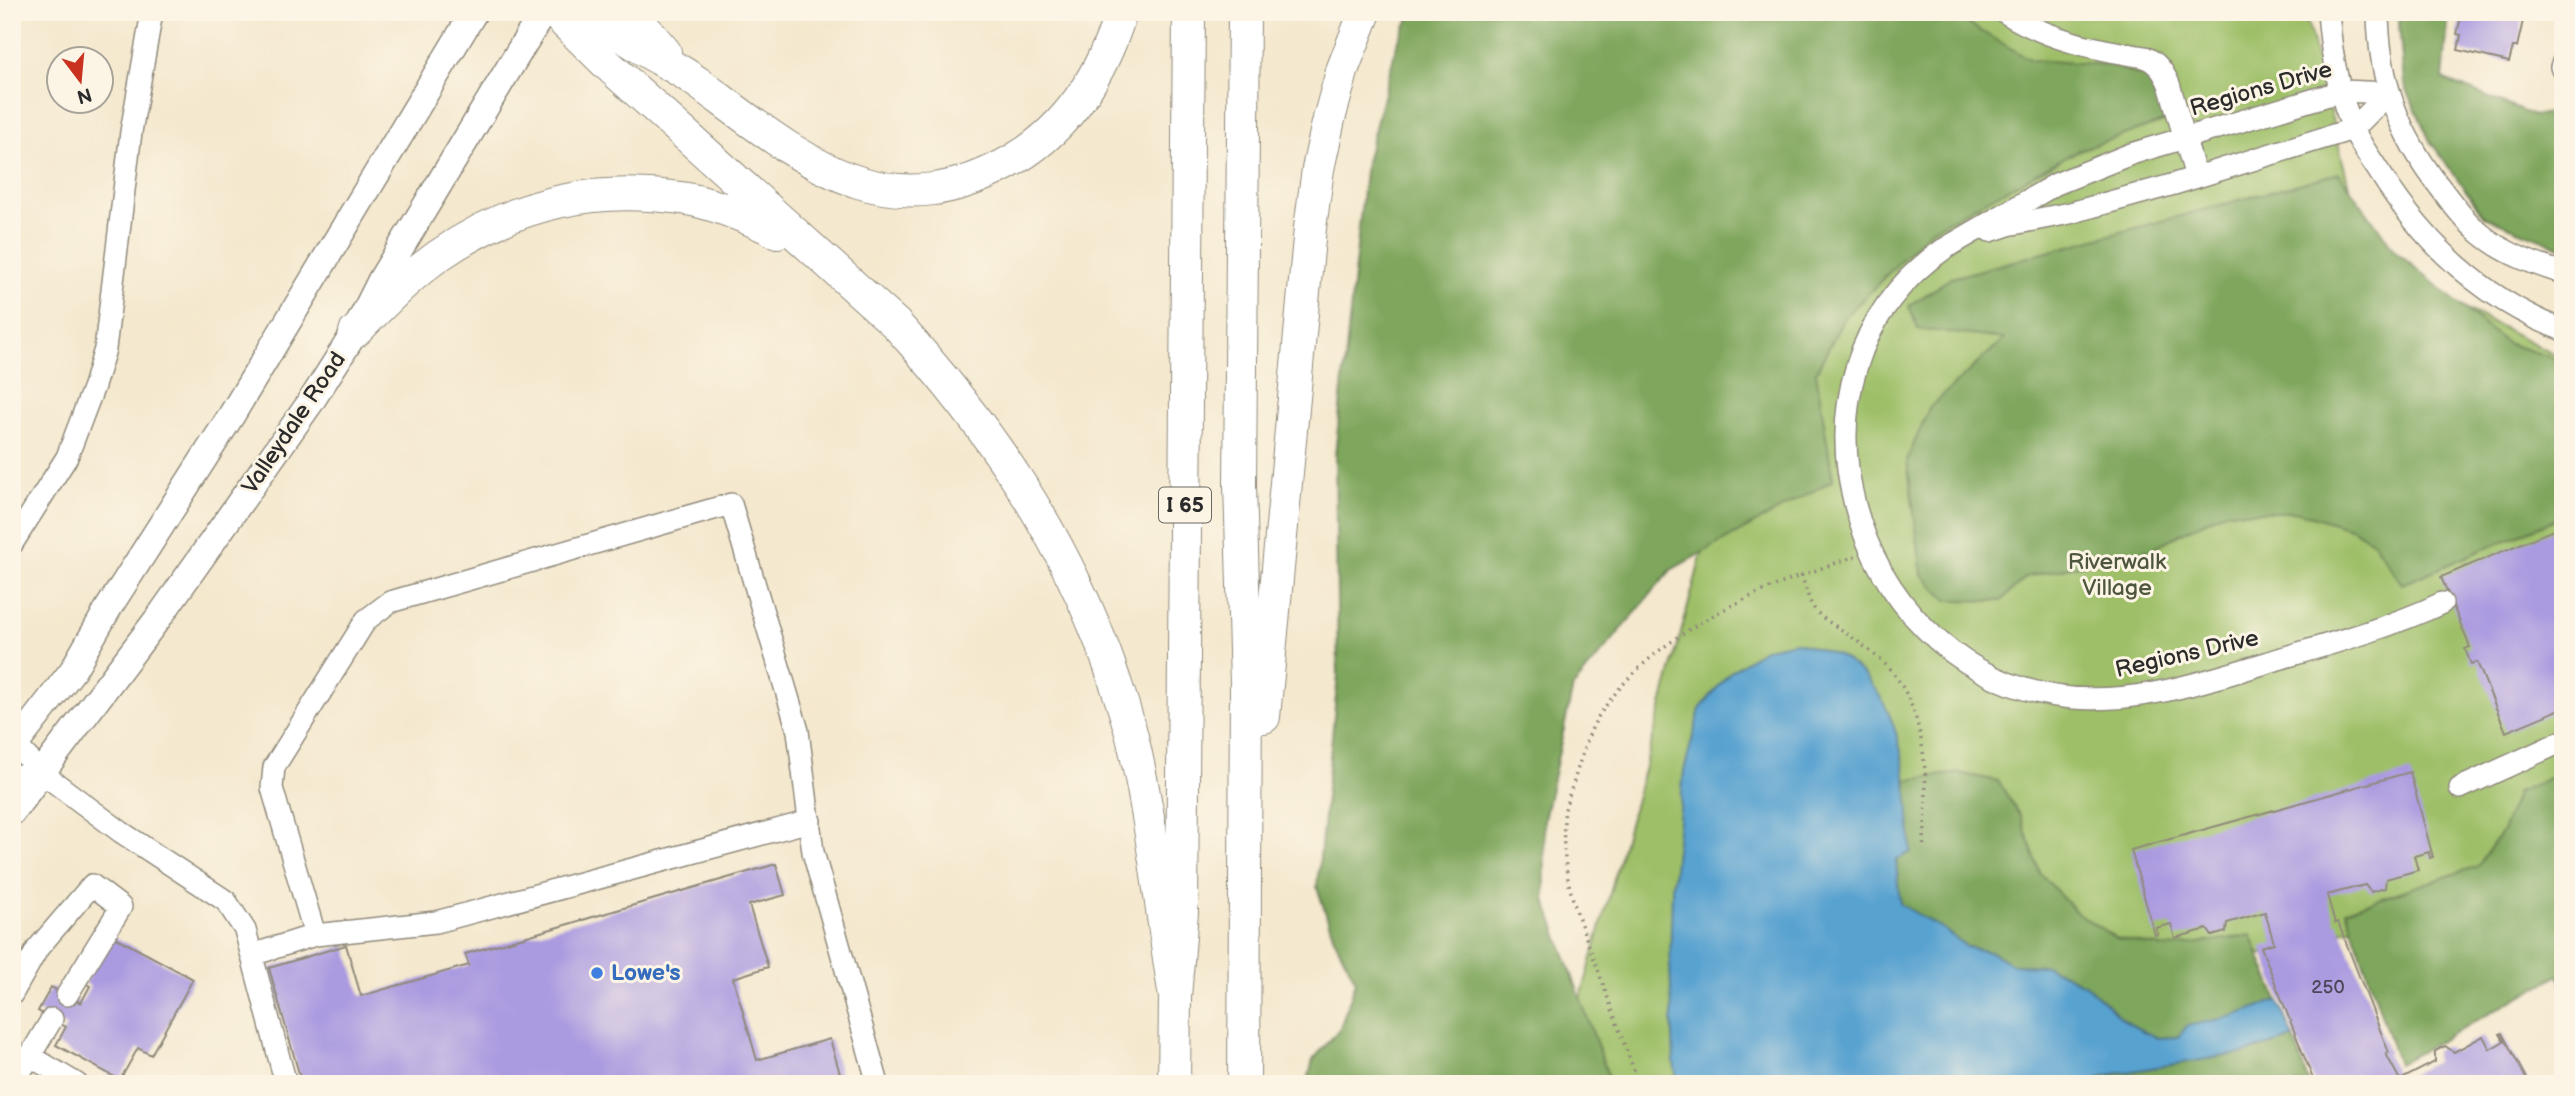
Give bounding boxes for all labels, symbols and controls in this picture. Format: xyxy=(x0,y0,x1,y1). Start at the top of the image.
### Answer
north arrow xyxy=(46,46,116,116)
street label: Regions Drive xyxy=(2187,55,2335,123)
text: N xyxy=(74,82,94,108)
street label: Valleydale Road xyxy=(236,347,352,499)
road number: I 65 xyxy=(1159,488,1211,522)
park label: Riverwalk Village xyxy=(2068,548,2167,602)
street label: Regions Drive xyxy=(2113,624,2261,684)
place label: Lowe's xyxy=(611,959,681,987)
marker: Lowe's xyxy=(589,965,605,981)
house number: 250 xyxy=(2311,976,2345,999)

